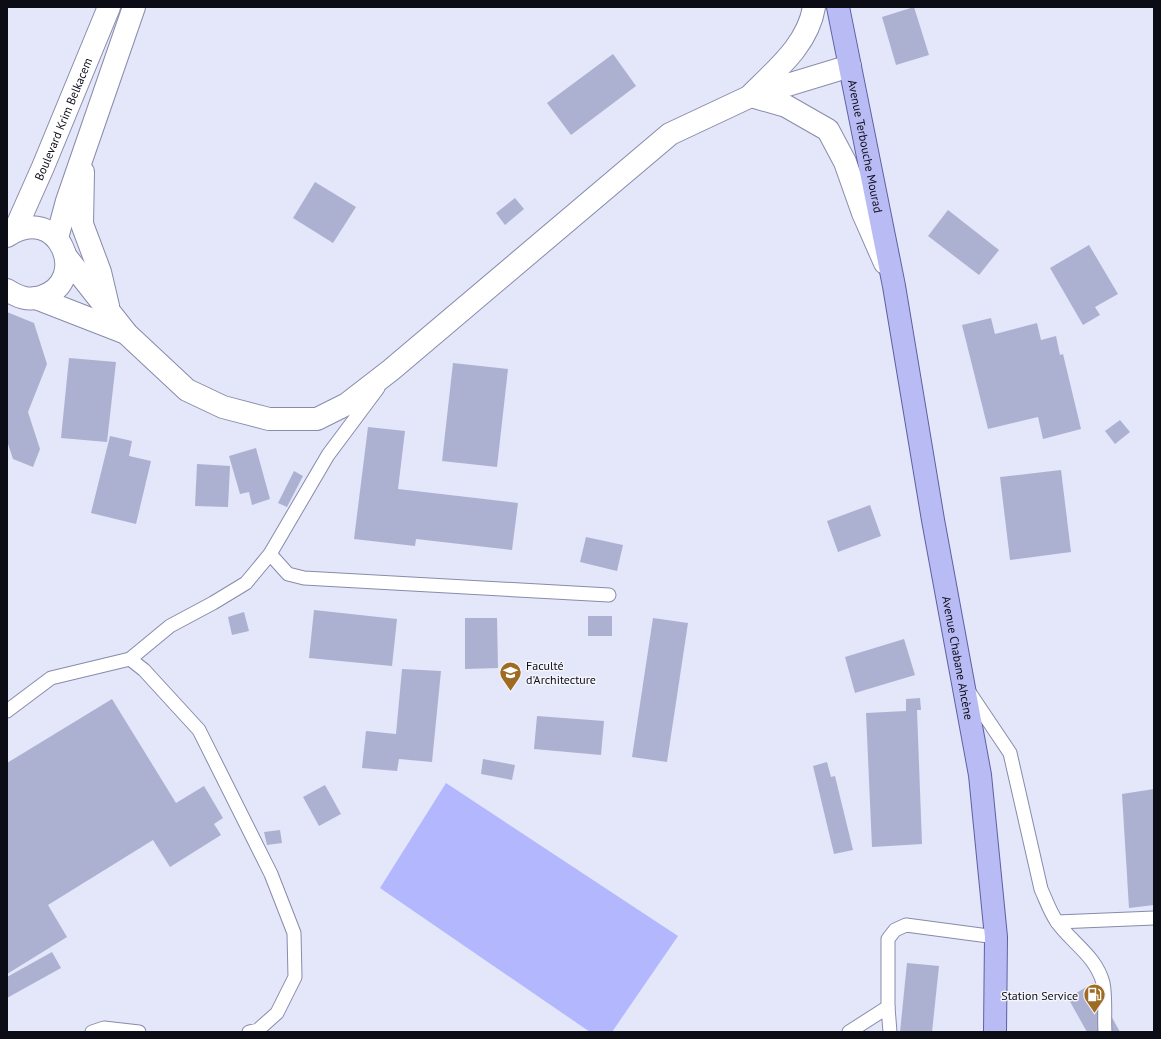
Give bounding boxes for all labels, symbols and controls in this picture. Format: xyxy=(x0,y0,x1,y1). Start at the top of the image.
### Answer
street label: Boulevard Krim Belkacem xyxy=(31,55,95,183)
street label: Avenue Terbouche Mourad xyxy=(845,78,887,214)
street label: Avenue Chabane Ahcène xyxy=(940,595,977,721)
place label: Faculté d'Architecture xyxy=(526,658,596,687)
school or university icon: Faculté d'Architecture xyxy=(498,659,524,692)
fuel station icon: Station Service xyxy=(1081,982,1107,1015)
place label: Station Service xyxy=(1001,988,1078,1003)

